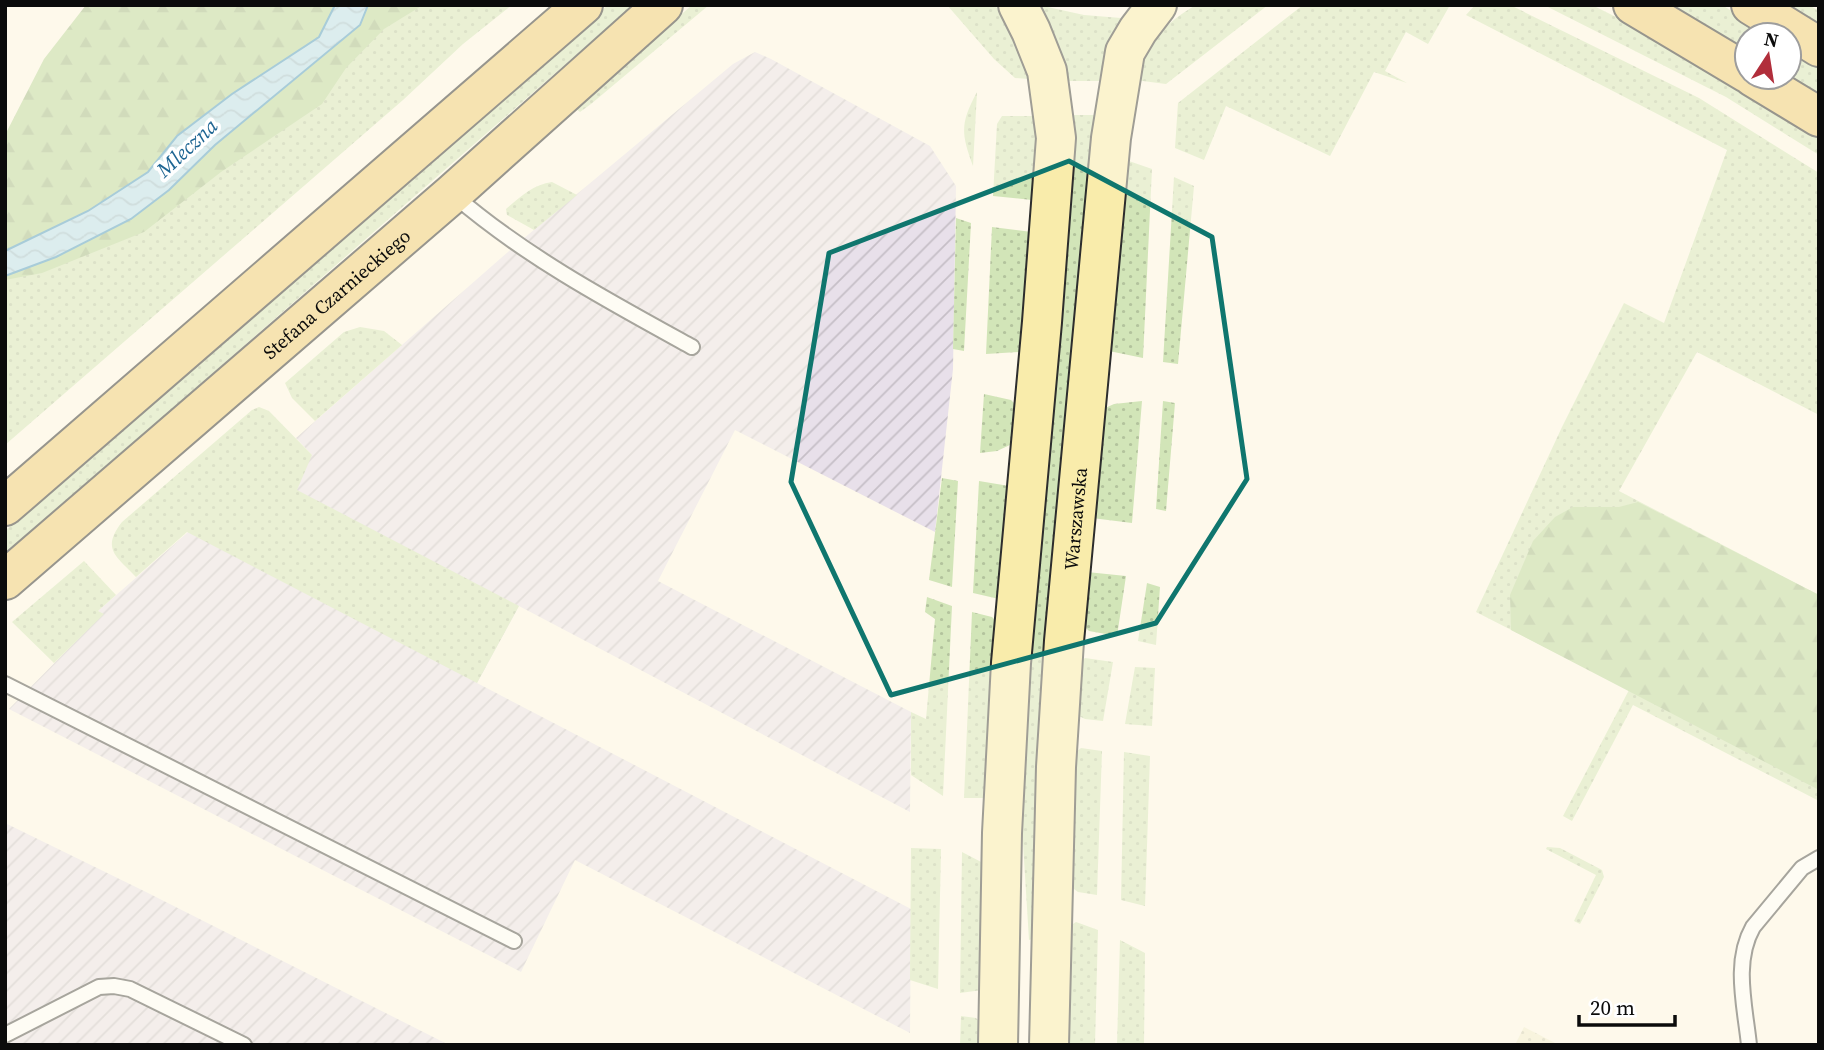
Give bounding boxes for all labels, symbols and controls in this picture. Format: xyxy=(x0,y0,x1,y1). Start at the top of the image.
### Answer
north arrow xyxy=(1733,21,1803,91)
text: N xyxy=(1762,25,1781,54)
water label: Mleczna xyxy=(149,112,224,184)
street label: Stefana Czarnieckiego xyxy=(257,223,416,365)
street label: Warszawska xyxy=(1058,466,1093,571)
scale bar xyxy=(1579,984,1675,1028)
text: 20 m xyxy=(1590,993,1635,1022)

